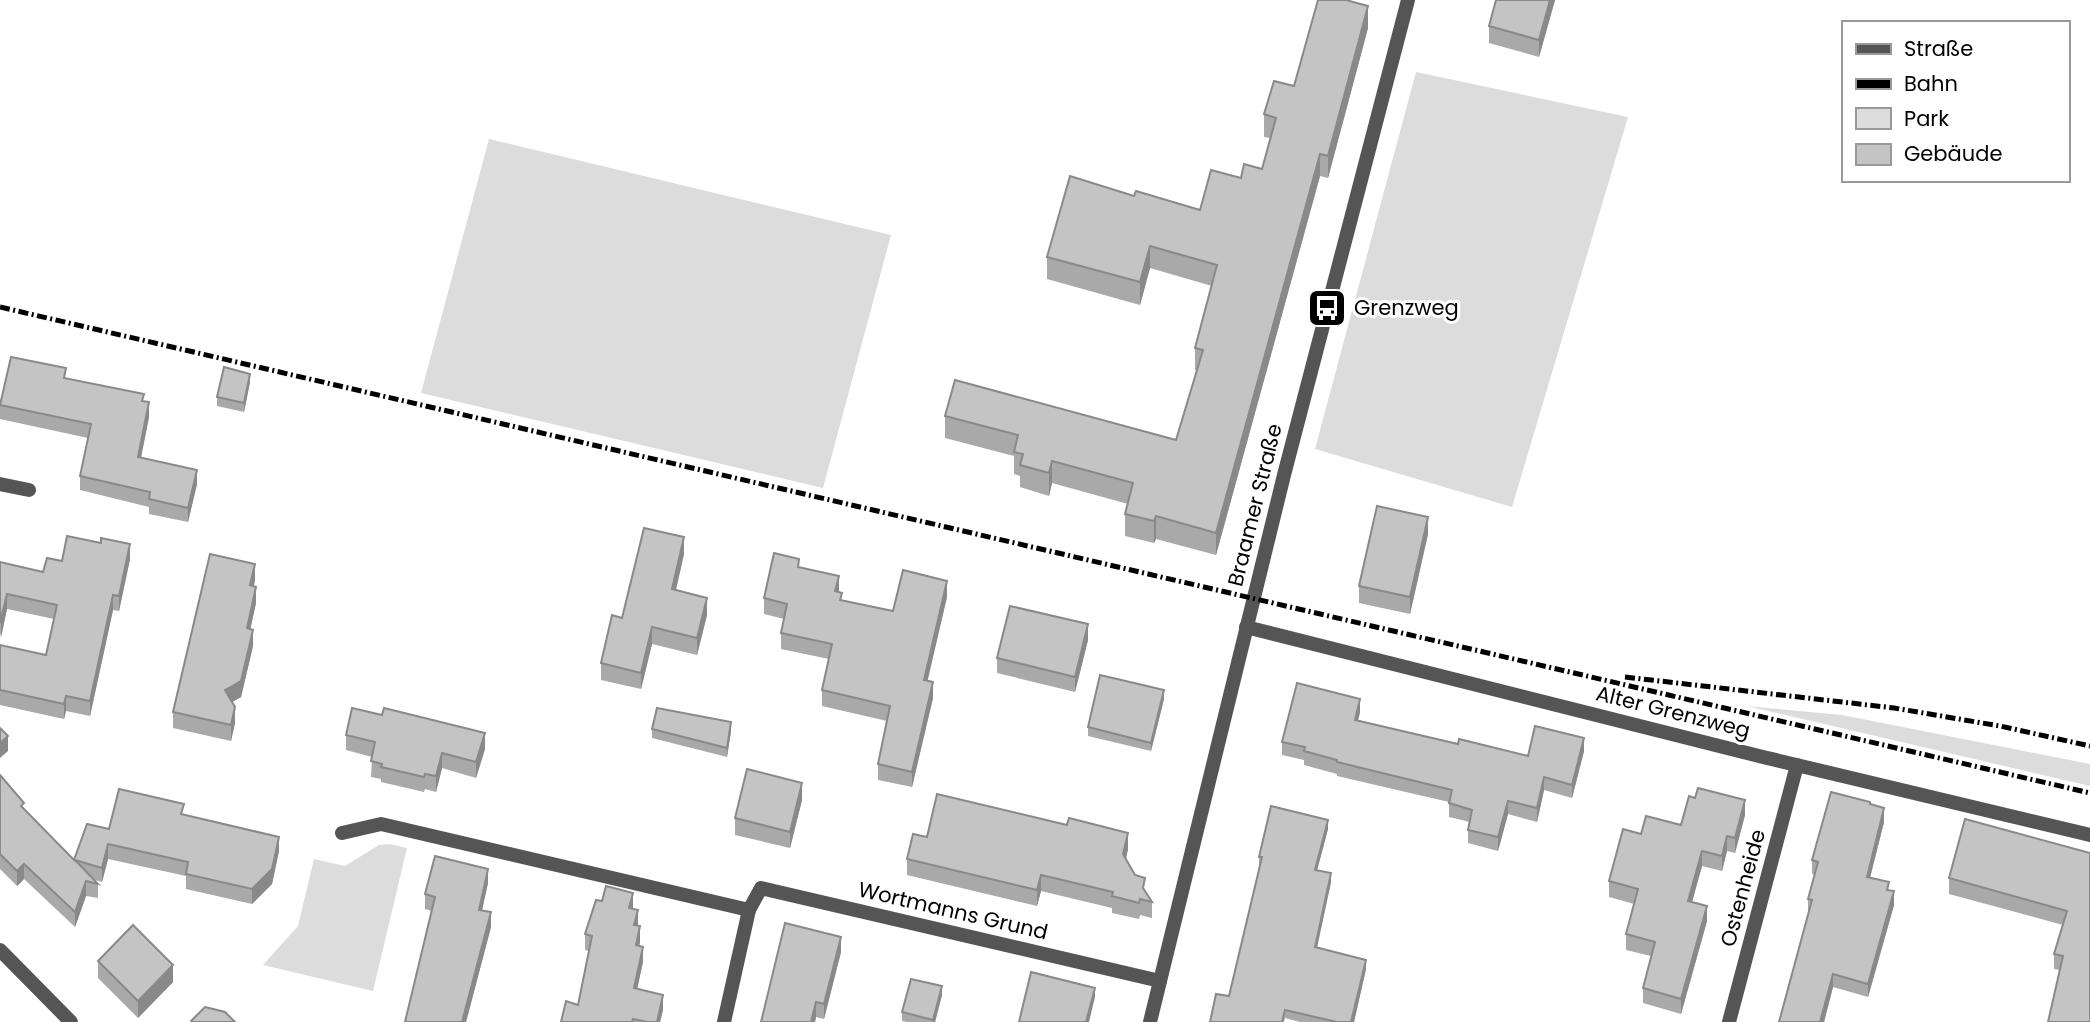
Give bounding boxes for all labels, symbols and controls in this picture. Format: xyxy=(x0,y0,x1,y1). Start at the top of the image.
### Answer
legend xyxy=(1842,21,2069,182)
text: Straße xyxy=(1904,34,1973,63)
text: Bahn xyxy=(1904,69,1958,98)
text: Park xyxy=(1904,104,1949,133)
text: Gebäude xyxy=(1904,139,2002,168)
bus stop icon: Grenzweg xyxy=(1306,287,1348,329)
place label: Grenzweg xyxy=(1354,293,1459,322)
street label: Braamer Straße xyxy=(1220,421,1289,589)
street label: Alter Grenzweg xyxy=(1593,678,1753,745)
street label: Ostenheide xyxy=(1713,826,1772,950)
street label: Wortmanns Grund xyxy=(855,875,1051,946)

